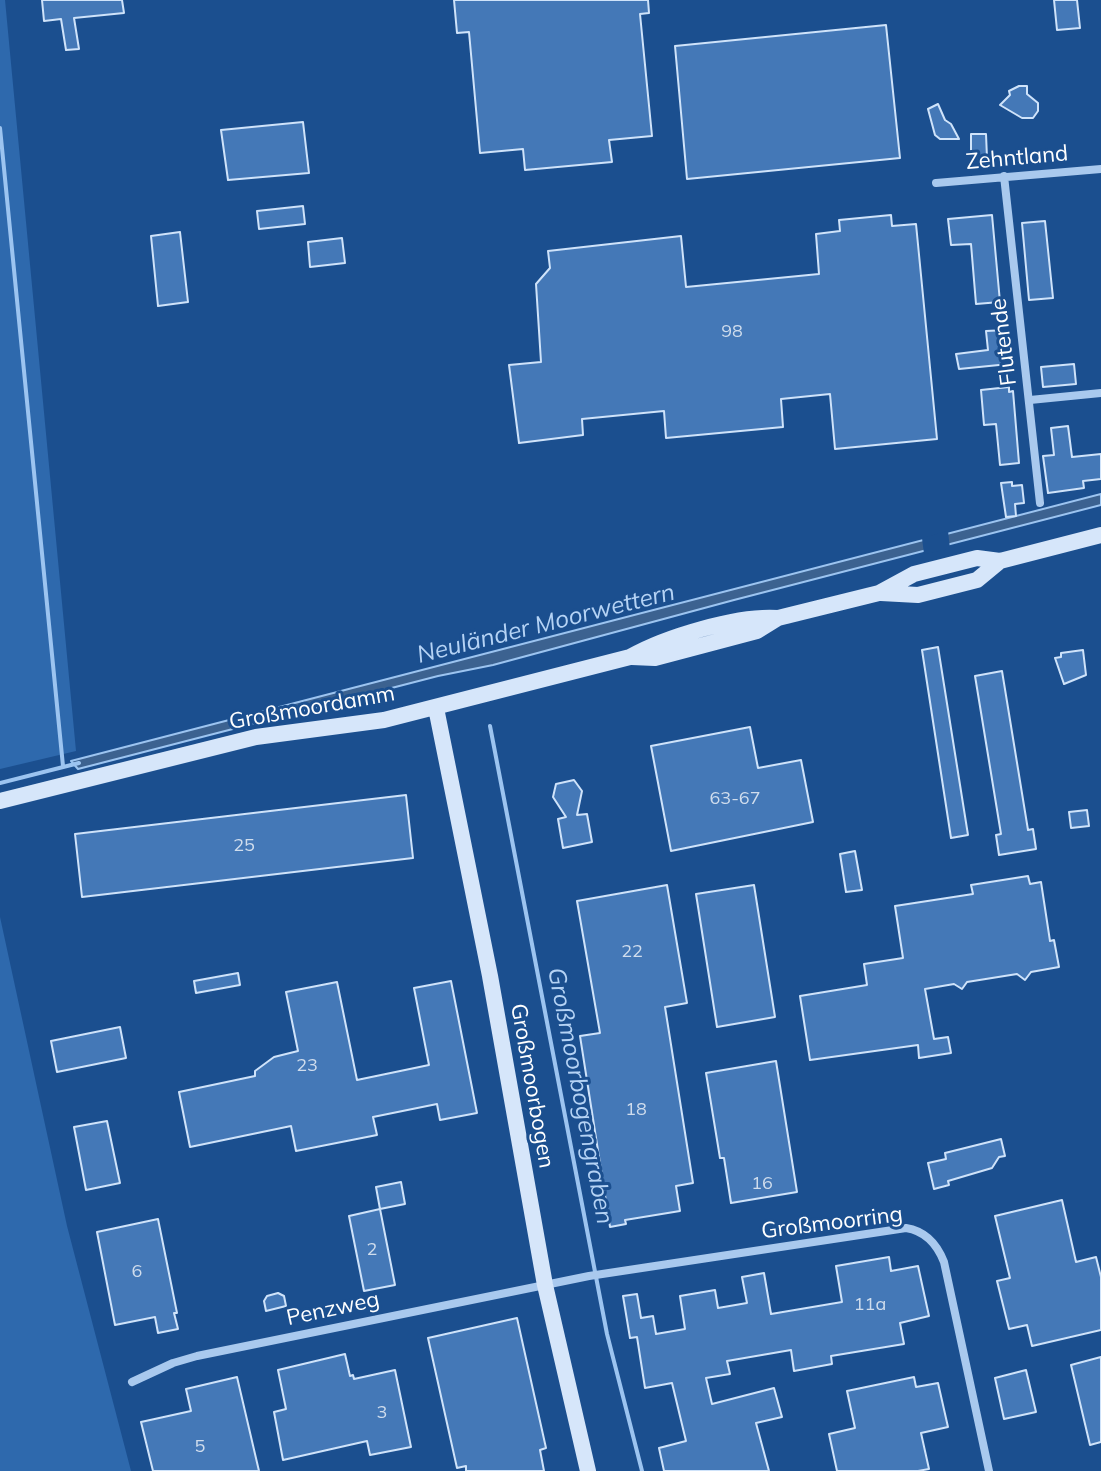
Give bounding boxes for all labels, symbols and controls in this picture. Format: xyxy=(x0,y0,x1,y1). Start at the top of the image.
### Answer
street label: Zehntland xyxy=(965,140,1069,176)
street label: Flutende xyxy=(986,297,1022,387)
house number: 98 xyxy=(721,321,743,343)
water label: Neuländer Moorwettern xyxy=(414,578,678,670)
street label: Großmoordamm xyxy=(227,680,397,736)
house number: 63-67 xyxy=(710,788,760,810)
house number: 25 xyxy=(233,835,255,857)
house number: 22 xyxy=(621,941,643,963)
water label: Großmoorbogengraben xyxy=(541,965,619,1227)
street label: Großmoorbogen xyxy=(505,1002,559,1170)
house number: 23 xyxy=(296,1055,318,1077)
house number: 18 xyxy=(625,1099,647,1121)
house number: 16 xyxy=(751,1173,773,1195)
street label: Großmoorring xyxy=(760,1201,904,1245)
house number: 2 xyxy=(367,1239,377,1261)
house number: 6 xyxy=(132,1261,142,1283)
street label: Penzweg xyxy=(284,1286,382,1332)
house number: 11a xyxy=(854,1294,886,1316)
house number: 3 xyxy=(377,1402,387,1424)
house number: 5 xyxy=(195,1436,205,1458)

